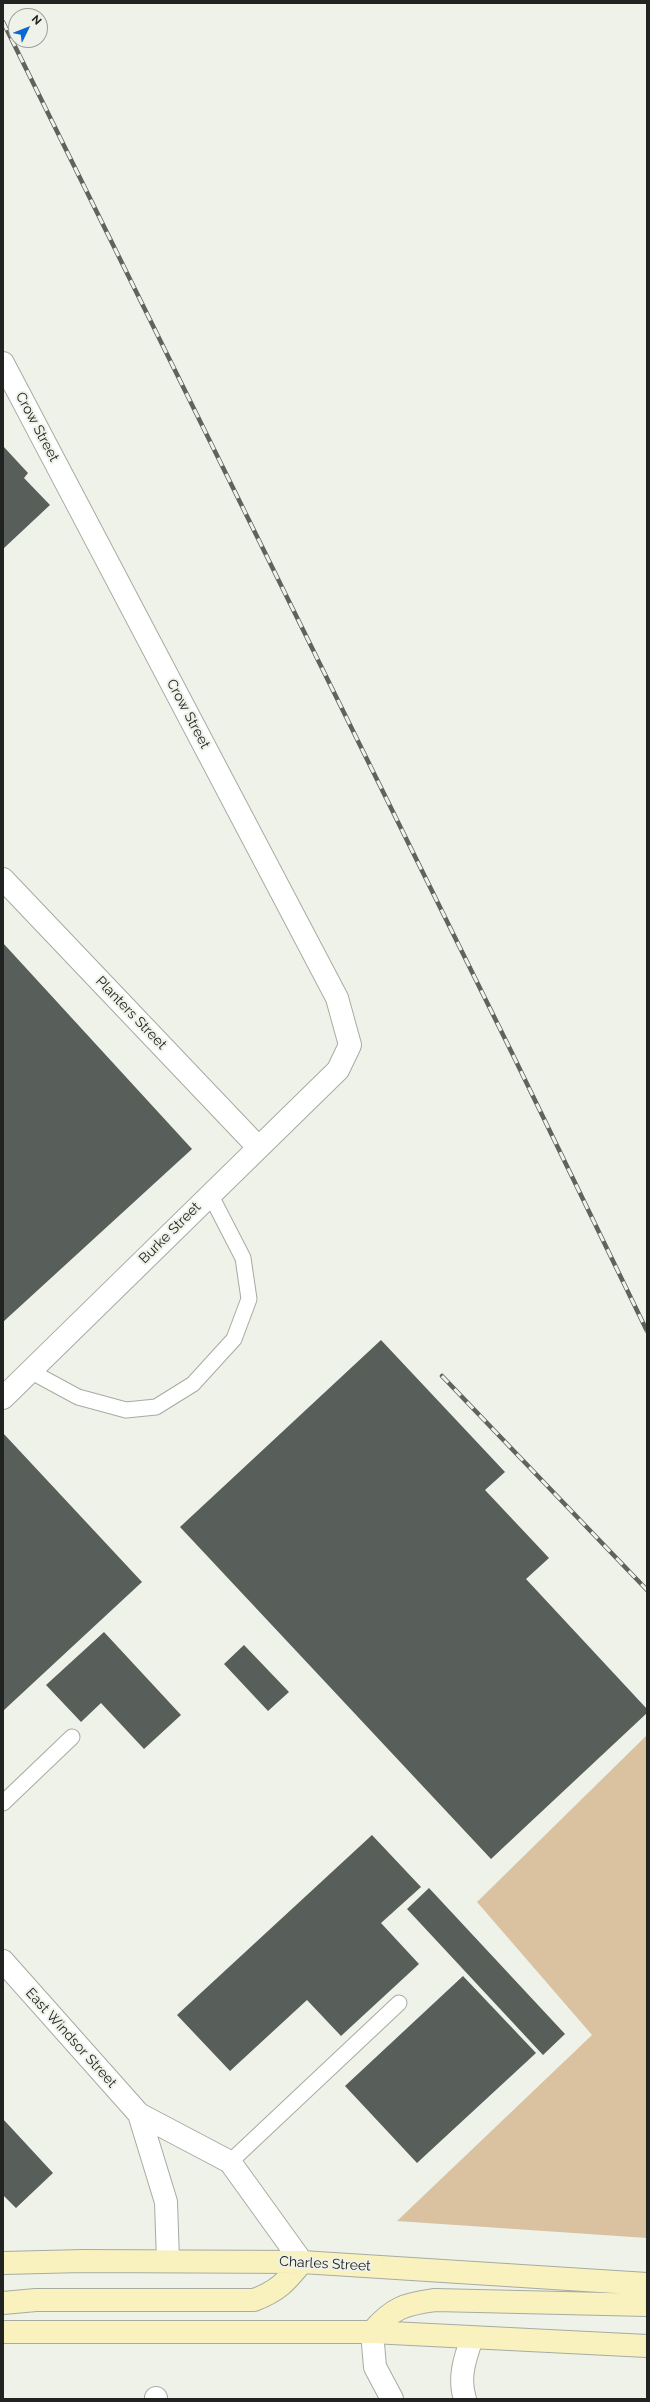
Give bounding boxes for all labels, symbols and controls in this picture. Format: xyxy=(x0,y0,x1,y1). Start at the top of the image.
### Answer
north arrow xyxy=(8,8,48,48)
text: N xyxy=(29,13,44,28)
street label: Crow Street xyxy=(12,389,62,465)
street label: Crow Street xyxy=(163,676,213,752)
street label: Planters Street xyxy=(92,973,170,1053)
street label: Burke Street xyxy=(136,1199,204,1267)
street label: East Windsor Street xyxy=(22,1985,120,2091)
street label: Charles Street xyxy=(279,2253,371,2275)

